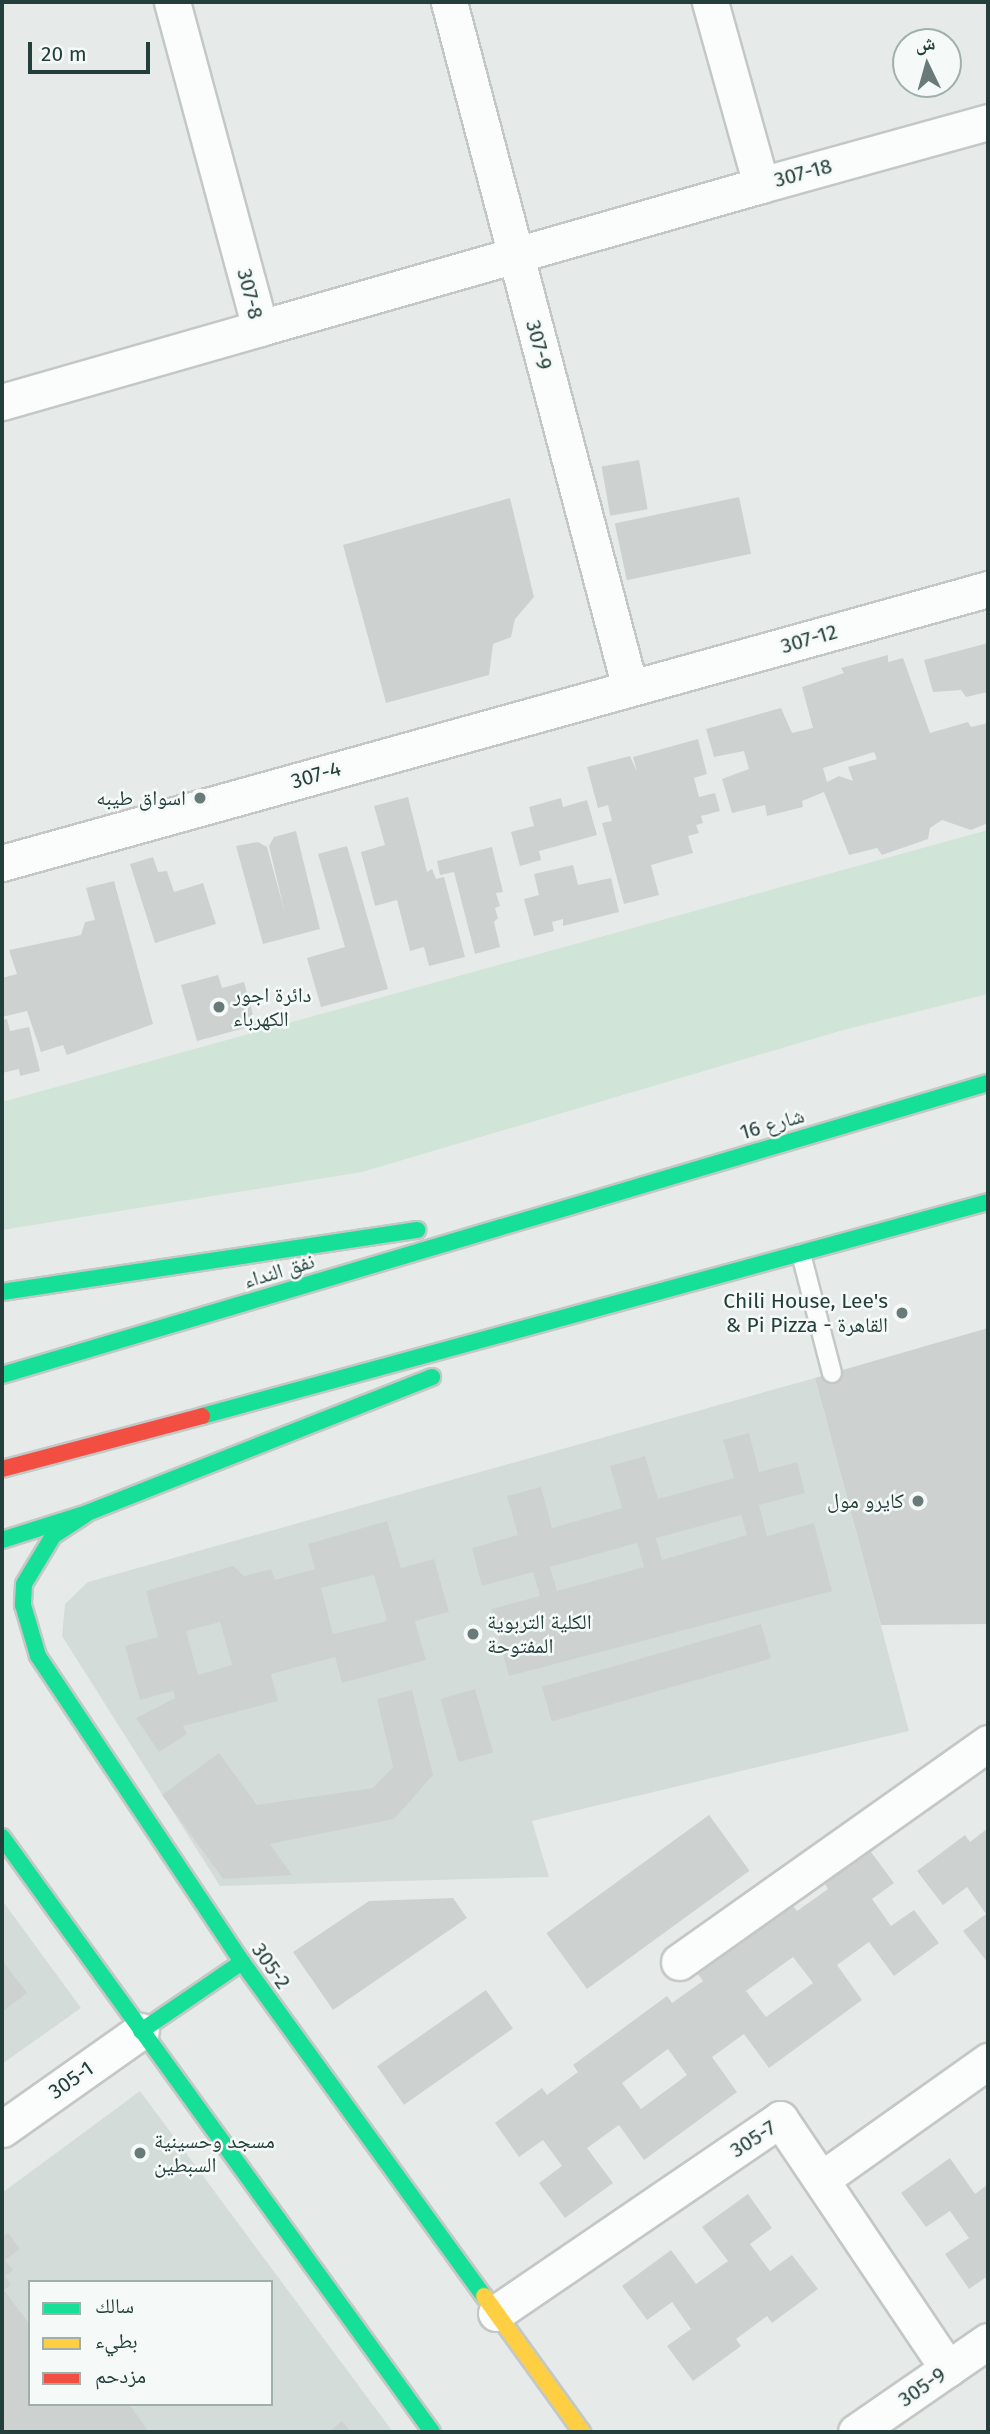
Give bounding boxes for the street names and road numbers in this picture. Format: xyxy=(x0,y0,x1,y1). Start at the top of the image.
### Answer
street label: 307-18 xyxy=(771,153,835,193)
street label: 307-8 xyxy=(232,266,268,322)
street label: 307-9 xyxy=(520,317,558,373)
street label: 307-12 xyxy=(778,619,840,659)
street label: 307-4 xyxy=(288,756,344,794)
street label: شارع 16 xyxy=(737,1103,807,1145)
street label: نفق النداء xyxy=(241,1248,317,1294)
street label: 305-2 xyxy=(246,1938,296,1994)
street label: 305-1 xyxy=(44,2056,98,2104)
street label: 305-7 xyxy=(725,2115,781,2163)
street label: 305-9 xyxy=(893,2362,951,2412)

